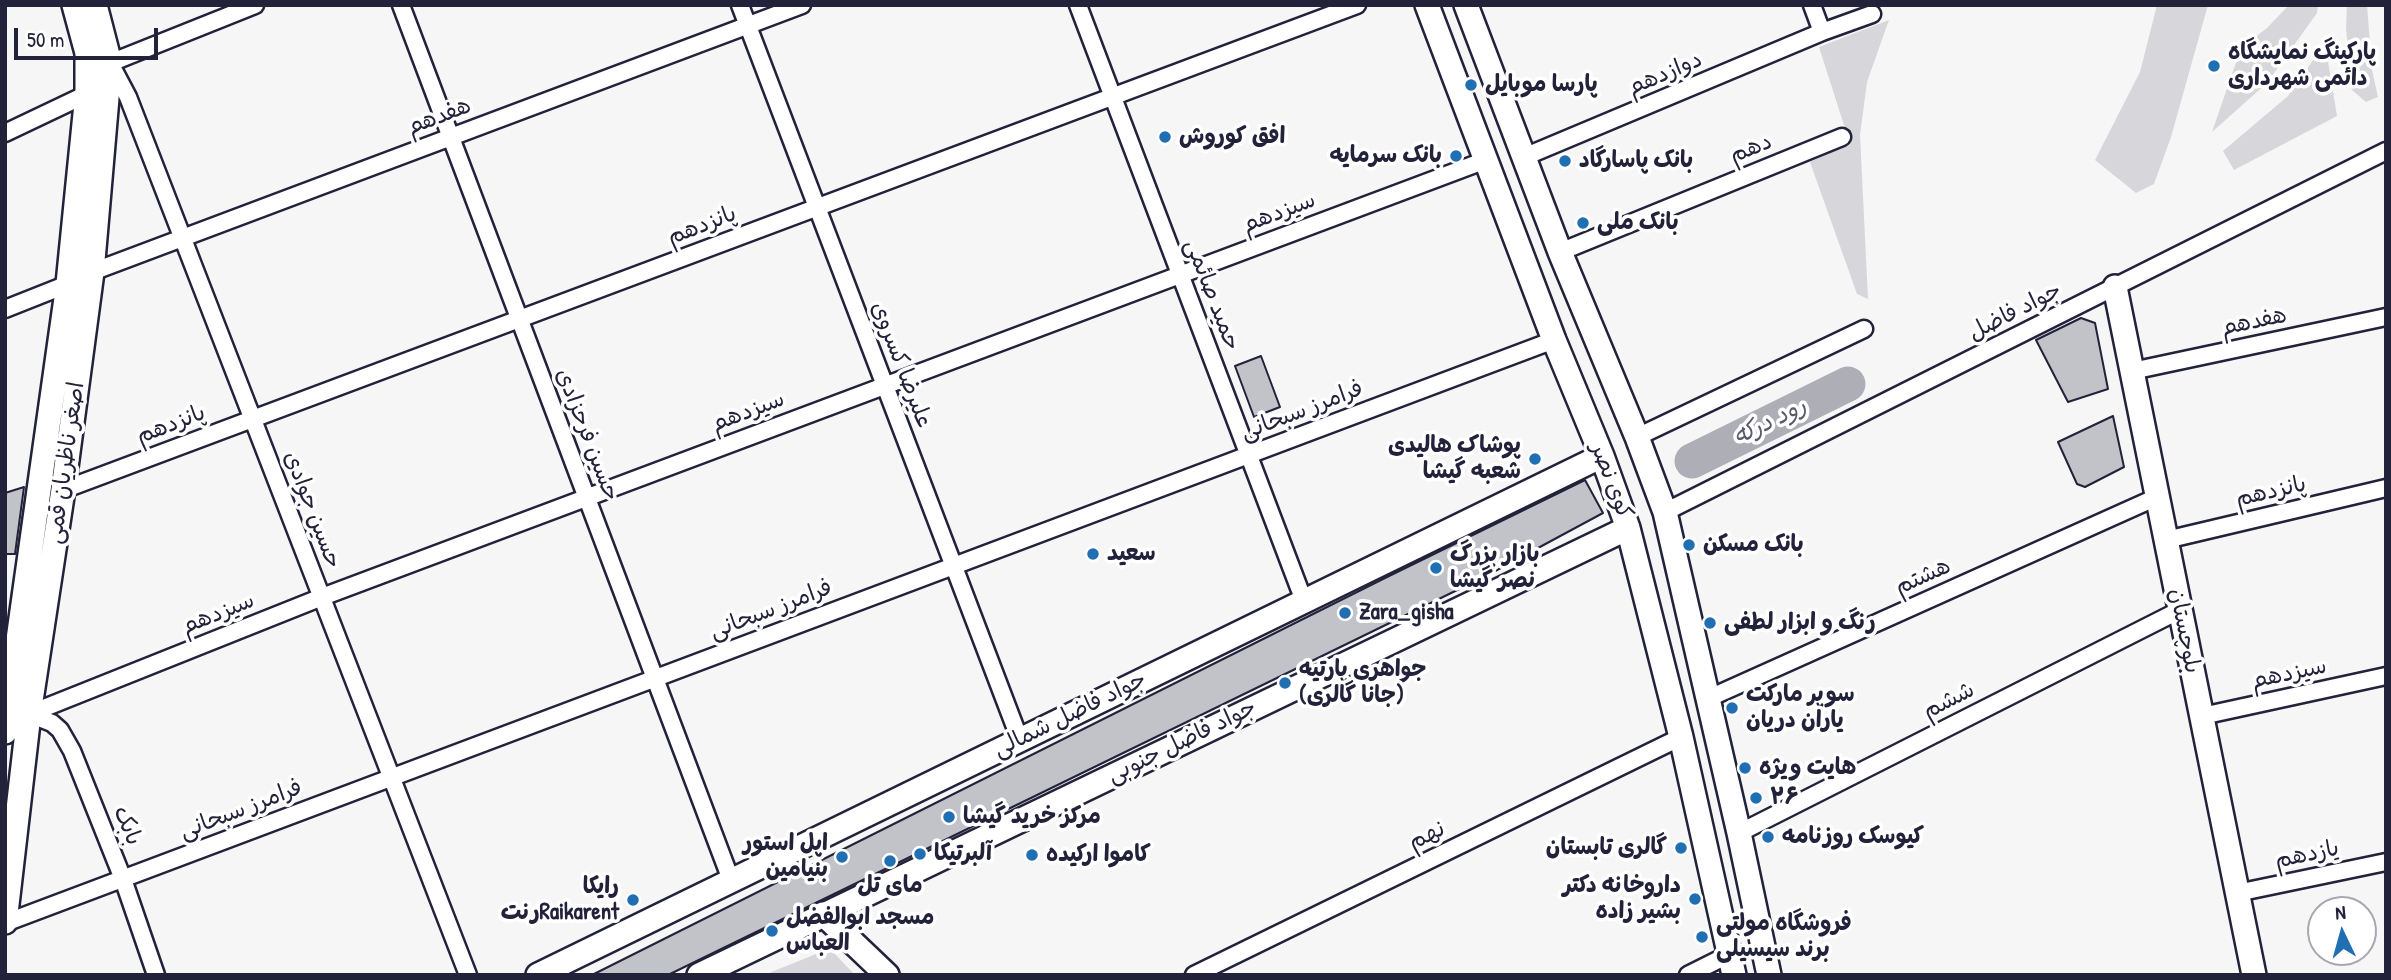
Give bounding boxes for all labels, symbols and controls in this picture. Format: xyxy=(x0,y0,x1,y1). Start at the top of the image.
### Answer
scale bar xyxy=(18,14,161,58)
text: 50 m xyxy=(27,25,64,54)
place label: پارکینگ نمایشگاه دائمی شهرداری xyxy=(2228,39,2376,93)
street label: دوازدهم xyxy=(1624,46,1706,102)
marker: پارکینگ نمایشگاه دائمی شهرداری xyxy=(2206,58,2222,74)
place label: پارسا موبایل xyxy=(1485,71,1598,99)
marker: پارسا موبایل xyxy=(1463,77,1479,93)
street label: هفدهم xyxy=(403,92,475,142)
place label: افق کوروش xyxy=(1179,123,1285,151)
street label: دهم xyxy=(1726,128,1776,170)
marker: افق کوروش xyxy=(1157,129,1173,145)
place label: بانک سرمایه xyxy=(1329,142,1442,170)
place label: بانک پاسارگاد xyxy=(1579,147,1693,175)
marker: بانک سرمایه xyxy=(1448,148,1464,164)
marker: بانک پاسارگاد xyxy=(1557,153,1573,169)
street label: سیزدهم xyxy=(1238,186,1320,240)
street label: پانزدهم xyxy=(664,200,740,252)
place label: بانک ملی xyxy=(1597,209,1679,237)
marker: بانک ملی xyxy=(1575,215,1591,231)
street label: حمید صائمی xyxy=(1178,236,1246,354)
street label: جواد فاضل xyxy=(1964,277,2066,347)
street label: علیرضا کسروی xyxy=(864,298,938,432)
street label: هفدهم xyxy=(2219,302,2289,342)
street label: حسین فرحزادی xyxy=(549,365,625,505)
street label: فرامرز سبحانی xyxy=(1237,375,1367,447)
street label: اصغر ناظریان قمی xyxy=(41,380,91,546)
street label: سیزدهم xyxy=(707,385,789,439)
water label: رود درکه xyxy=(1729,392,1811,452)
street label: پانزدهم xyxy=(133,399,209,451)
place label: پوشاک هالیدی شعبه گیشا xyxy=(1388,432,1521,486)
street label: کوی نصر xyxy=(1584,439,1638,523)
street label: حسین جوادی xyxy=(277,448,347,572)
marker: پوشاک هالیدی شعبه گیشا xyxy=(1527,451,1543,467)
street label: پانزدهم xyxy=(2233,470,2309,514)
place label: بانک مسکن xyxy=(1703,531,1804,559)
marker: بانک مسکن xyxy=(1681,537,1697,553)
place label: سعید xyxy=(1107,540,1156,568)
place label: بازار بزرگ نصر گیشا xyxy=(1450,541,1539,595)
marker: سعید xyxy=(1085,546,1101,562)
street label: هشتم xyxy=(1891,553,1955,601)
marker: بازار بزرگ نصر گیشا xyxy=(1428,560,1444,576)
street label: فرامرز سبحانی xyxy=(706,574,836,646)
street label: بلوچستان xyxy=(2162,586,2206,676)
street label: سیزدهم xyxy=(177,587,259,641)
place label: Zara_gisha xyxy=(1359,599,1454,627)
marker: Zara_gisha xyxy=(1337,605,1353,621)
place label: رنگ و ابزار لطفی xyxy=(1724,609,1876,637)
marker: رنگ و ابزار لطفی xyxy=(1702,615,1718,631)
street label: سیزدهم xyxy=(2249,653,2329,695)
place label: جواهری پارتیه (جانا گالری) xyxy=(1299,656,1426,710)
street label: جواد فاضل شمالی xyxy=(989,666,1151,764)
marker: جواهری پارتیه (جانا گالری) xyxy=(1277,675,1293,691)
street label: ششم xyxy=(1919,676,1979,726)
place label: سوپر مارکت یاران دریان xyxy=(1746,681,1855,735)
street label: جواد فاضل جنوبی xyxy=(1103,694,1261,790)
marker: سوپر مارکت یاران دریان xyxy=(1724,700,1740,716)
place label: هایت ویژه xyxy=(1759,754,1856,782)
marker: هایت ویژه xyxy=(1737,760,1753,776)
street label: فرامرز سبحانی xyxy=(176,774,306,846)
place label: ۲۶ xyxy=(1770,784,1798,812)
marker: ۲۶ xyxy=(1748,790,1764,806)
street label: بابک xyxy=(107,802,147,850)
place label: مرکز خرید گیشا xyxy=(963,803,1101,831)
marker: مرکز خرید گیشا xyxy=(941,809,957,825)
street label: نهم xyxy=(1404,815,1450,857)
place label: کیوسک روزنامه xyxy=(1782,823,1924,851)
marker: کیوسک روزنامه xyxy=(1760,829,1776,845)
place label: اپل استور بنیامین xyxy=(743,830,828,884)
place label: گالری تابستان xyxy=(1546,834,1667,862)
street label: یازدهم xyxy=(2272,835,2342,875)
place label: آلبرتیکا xyxy=(934,840,992,868)
marker: گالری تابستان xyxy=(1673,840,1689,856)
place label: کاموا ارکیده xyxy=(1046,841,1151,869)
marker: آلبرتیکا xyxy=(912,846,928,862)
marker: کاموا ارکیده xyxy=(1024,847,1040,863)
marker: اپل استور بنیامین xyxy=(834,849,850,865)
marker: مای تل xyxy=(882,853,898,869)
place label: مای تل xyxy=(857,872,923,900)
place label: داروخانه دکتر بشیر زاده xyxy=(1563,872,1681,926)
place label: رایکا رنتRaikarent xyxy=(501,873,619,927)
marker: داروخانه دکتر بشیر زاده xyxy=(1687,891,1703,907)
marker: رایکا رنتRaikarent xyxy=(625,892,641,908)
north arrow xyxy=(2307,896,2377,966)
text: N xyxy=(2334,899,2347,925)
place label: مسجد ابوالفضل العباس xyxy=(786,904,934,958)
place label: فروشگاه مولتی برند سیسیلی xyxy=(1716,910,1852,964)
marker: مسجد ابوالفضل العباس xyxy=(764,923,780,939)
marker: فروشگاه مولتی برند سیسیلی xyxy=(1694,929,1710,945)

